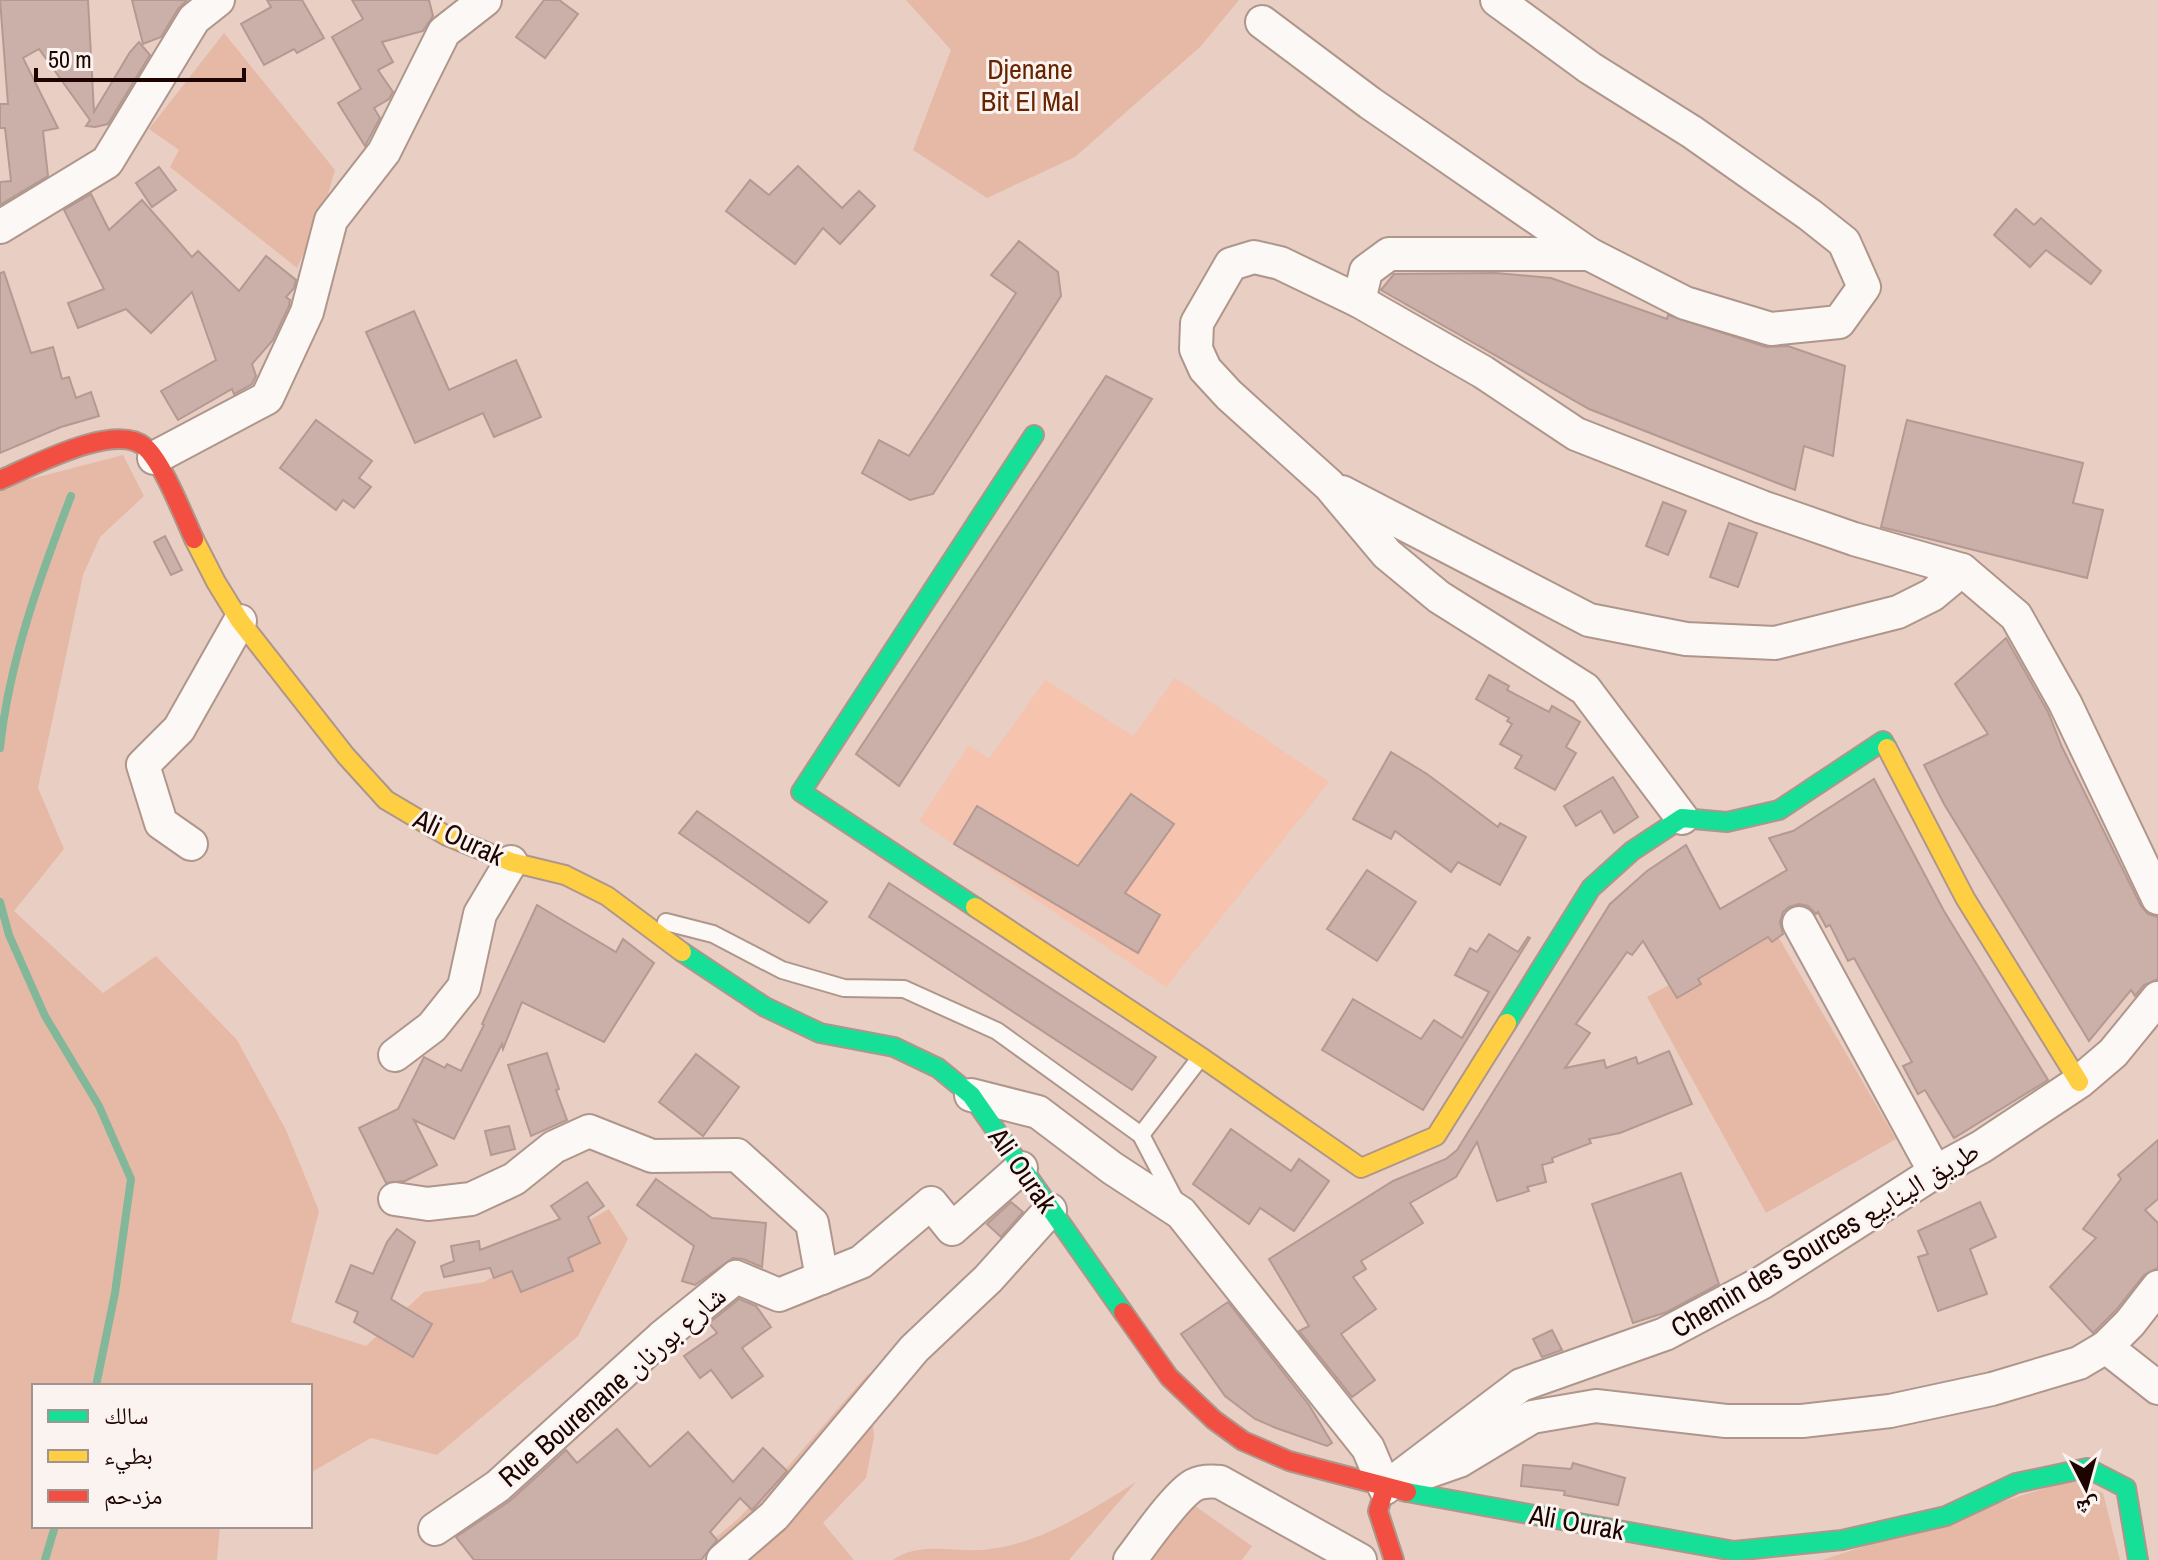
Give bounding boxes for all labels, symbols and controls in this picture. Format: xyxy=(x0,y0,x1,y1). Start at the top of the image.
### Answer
scale bar xyxy=(36,32,244,82)
text: 50 m xyxy=(48,43,92,75)
park label: Djenane Bit El Mal xyxy=(981,50,1079,120)
street label: Ali Ourak xyxy=(407,799,511,875)
street label: Ali Ourak xyxy=(979,1119,1066,1221)
street label: Chemin des Sources طريق الينابيع xyxy=(1664,1132,1986,1346)
street label: Rue Bourenane شارع بورنان xyxy=(490,1277,734,1495)
legend xyxy=(32,1384,312,1528)
text: سالك xyxy=(104,1399,149,1431)
text: بطيء xyxy=(104,1439,153,1475)
north arrow xyxy=(2046,1448,2126,1528)
text: مزدحم xyxy=(104,1479,163,1512)
text: ش xyxy=(2075,1492,2101,1524)
street label: Ali Ourak xyxy=(1526,1495,1628,1549)

